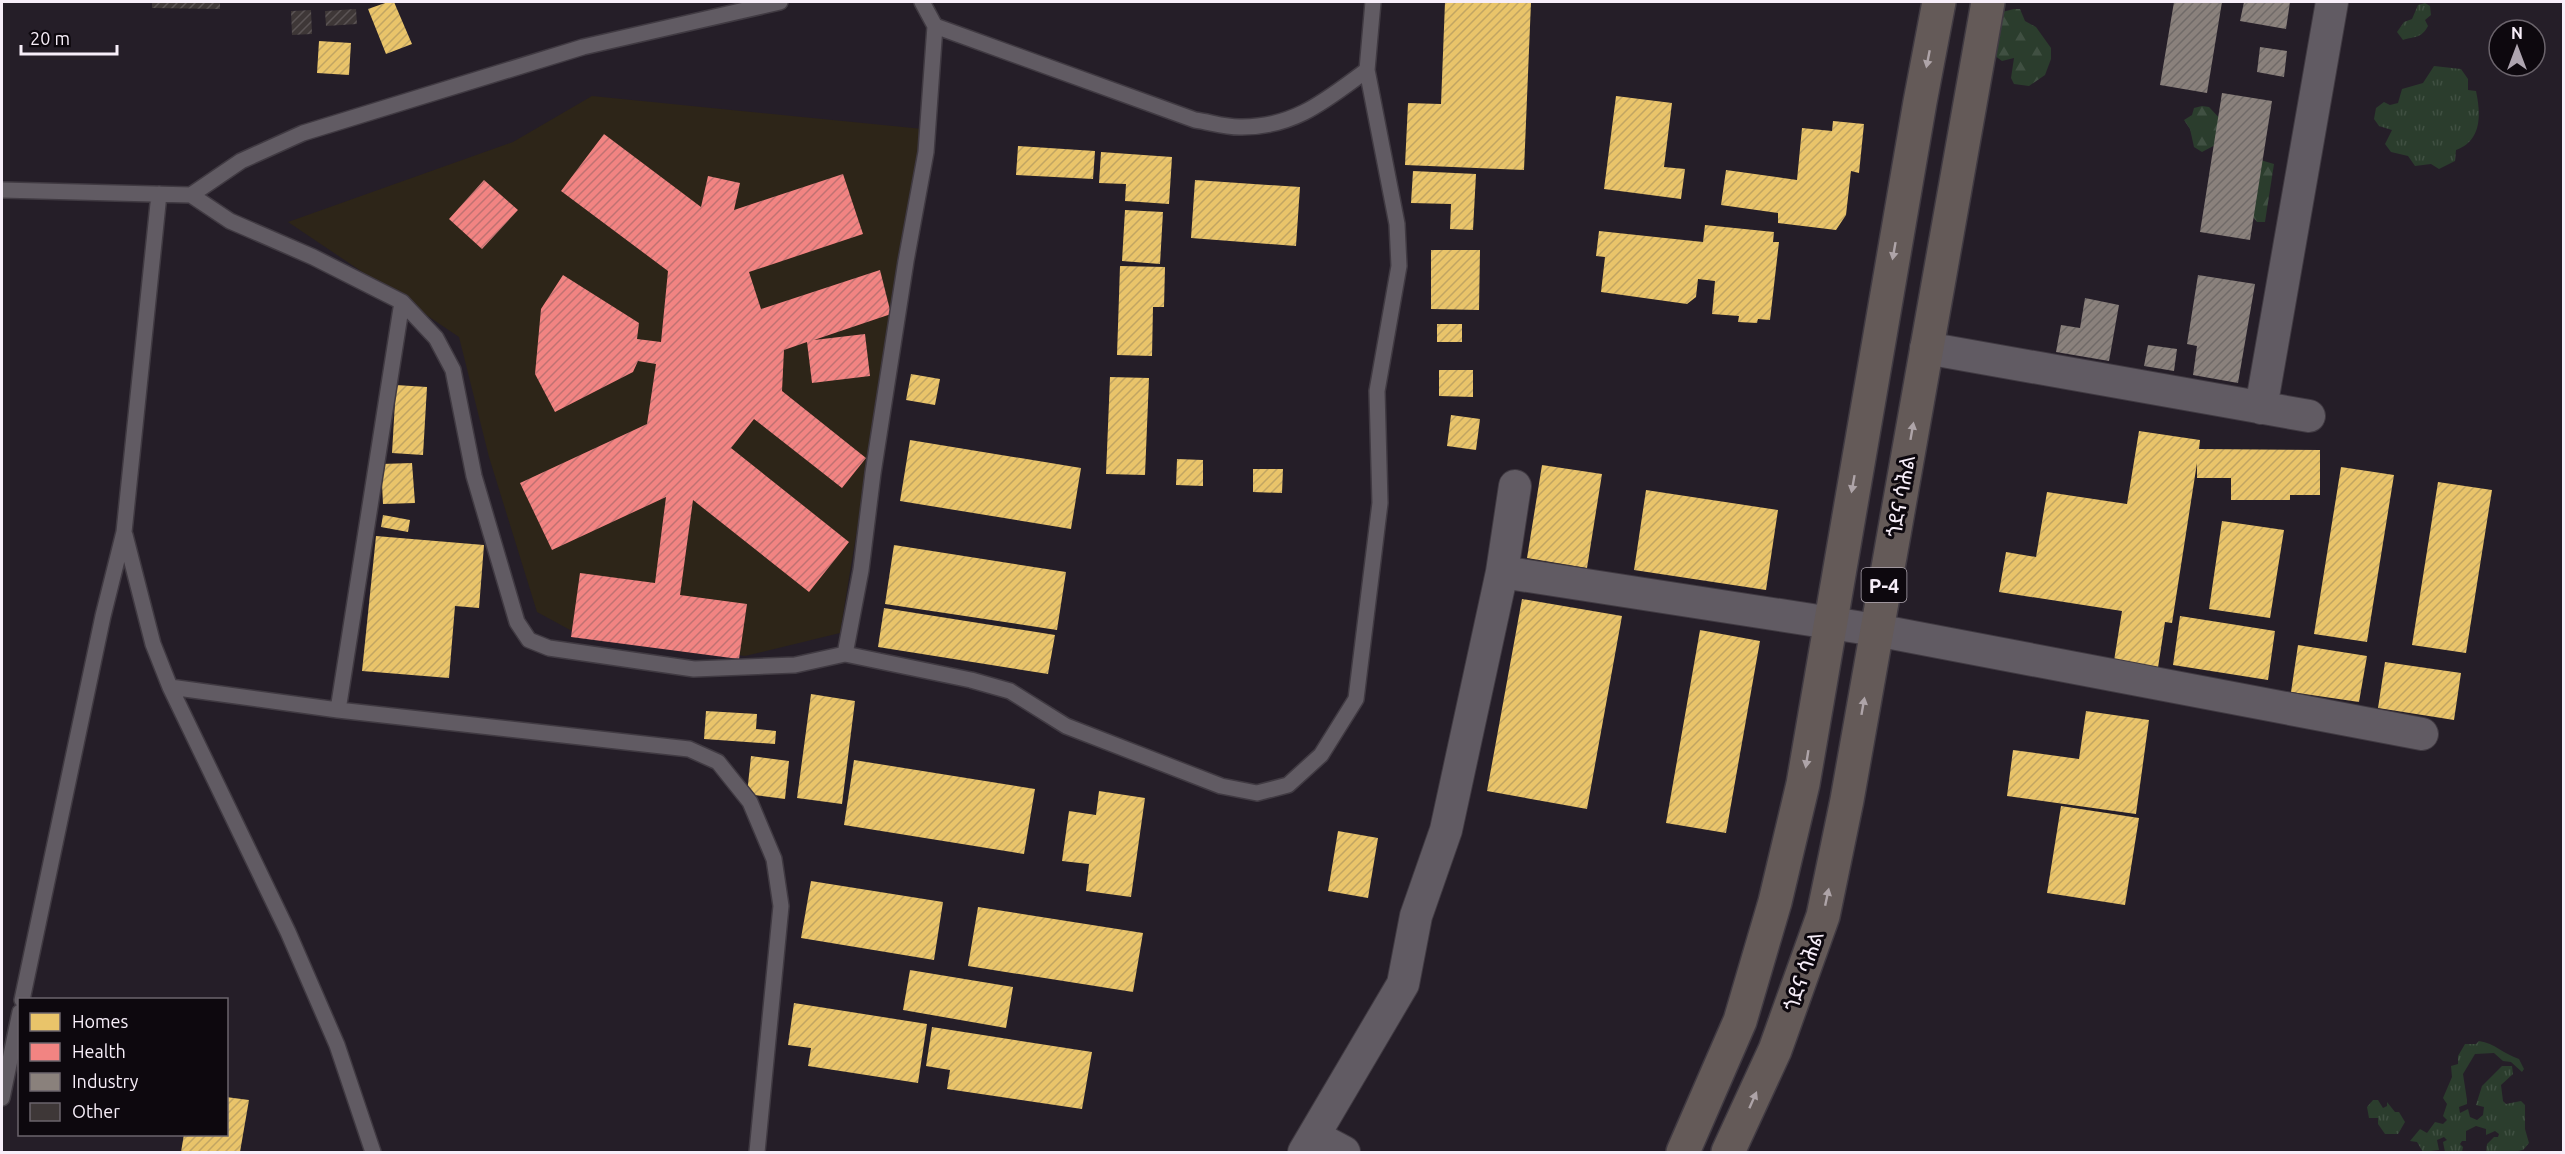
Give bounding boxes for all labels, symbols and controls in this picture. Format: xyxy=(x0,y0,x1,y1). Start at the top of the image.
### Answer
scale bar xyxy=(21,18,117,56)
north arrow xyxy=(2487,18,2547,78)
text: N xyxy=(2511,24,2523,42)
text: 20 m xyxy=(30,28,70,48)
one-way arrow xyxy=(1923,50,1932,69)
one-way arrow xyxy=(1889,242,1898,261)
one-way arrow xyxy=(1908,421,1917,440)
street label: ጎደና ሳሕል xyxy=(1881,453,1919,539)
one-way arrow xyxy=(1849,475,1858,494)
road number: P-4 xyxy=(1862,568,1906,602)
one-way arrow xyxy=(1859,696,1868,715)
one-way arrow xyxy=(1802,750,1811,769)
one-way arrow xyxy=(1822,888,1832,906)
street label: ጎደና ሳሕል xyxy=(1778,928,1828,1014)
legend xyxy=(18,998,228,1136)
text: Homes xyxy=(72,1011,129,1031)
text: Health xyxy=(72,1041,126,1061)
text: Industry xyxy=(72,1071,139,1091)
one-way arrow xyxy=(1748,1091,1757,1108)
text: Other xyxy=(72,1101,120,1121)

